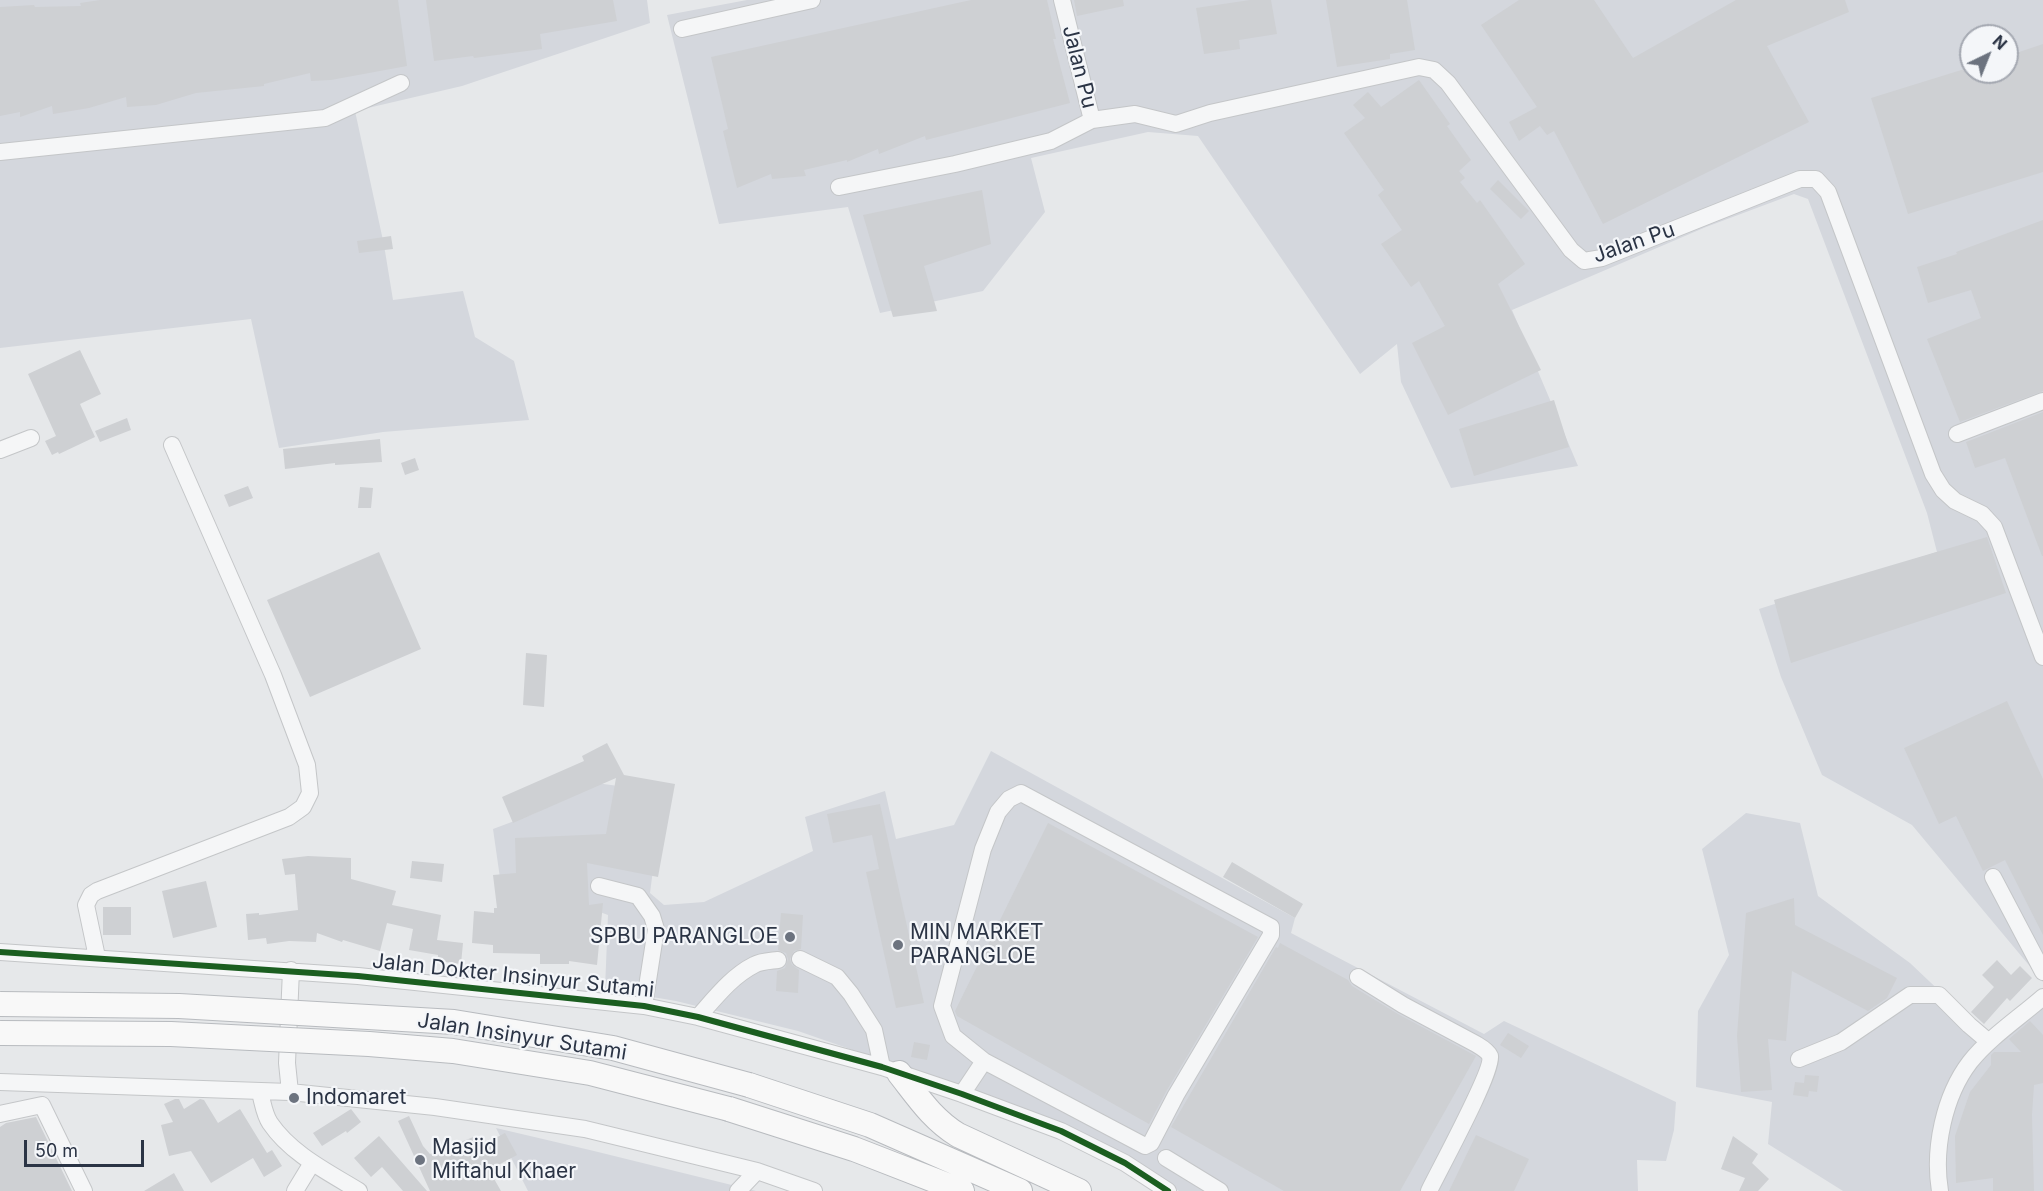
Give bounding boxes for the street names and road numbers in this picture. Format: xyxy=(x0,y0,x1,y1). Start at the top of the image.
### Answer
street label: Jalan Pu xyxy=(1057,23,1101,111)
street label: Jalan Pu xyxy=(1590,217,1678,269)
street label: Jalan Dokter Insinyur Sutami xyxy=(371,949,655,1003)
street label: Jalan Insinyur Sutami xyxy=(416,1008,628,1066)

